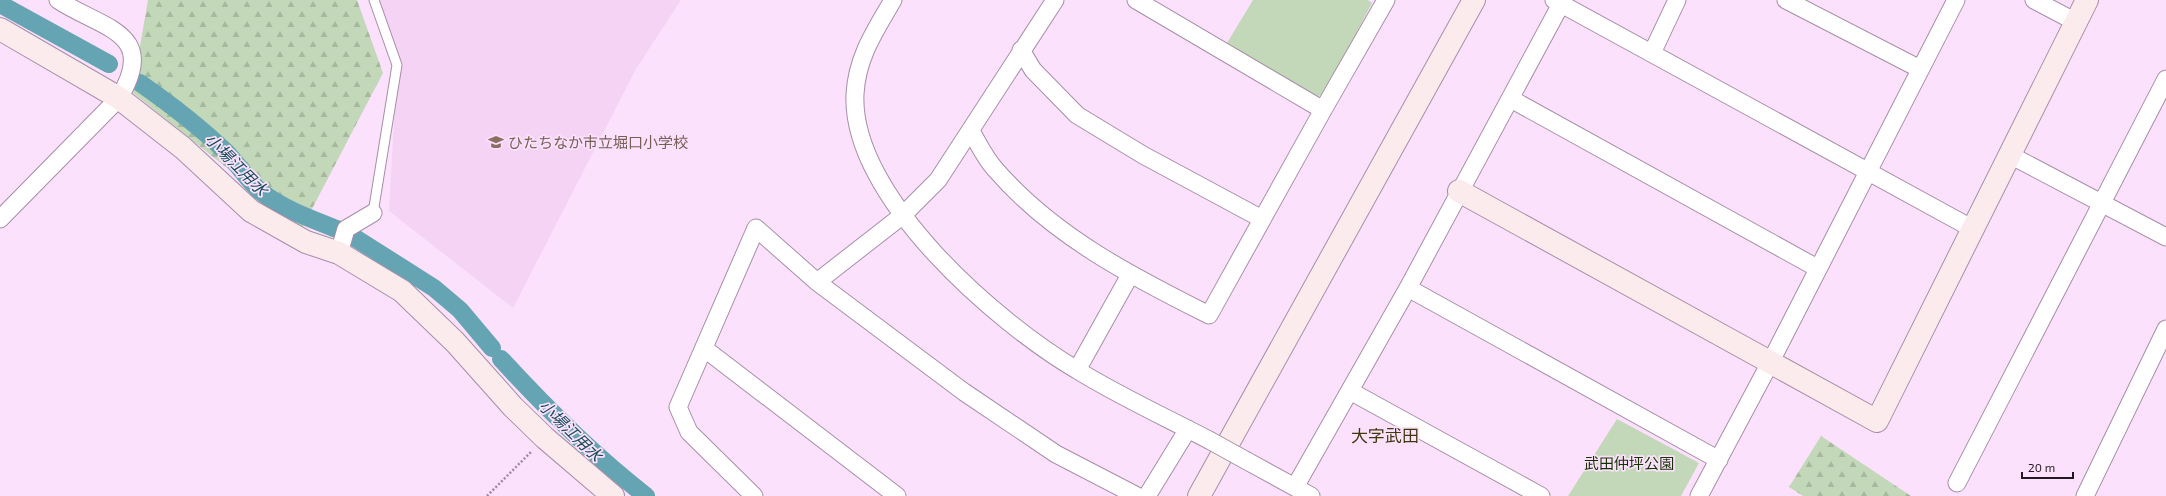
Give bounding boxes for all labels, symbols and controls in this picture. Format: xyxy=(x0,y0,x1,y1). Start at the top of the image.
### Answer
water label: 小場江用水 xyxy=(202,129,273,200)
school or university icon: ひたちなか市立堀口小学校 xyxy=(487,133,505,151)
place label: ひたちなか市立堀口小学校 xyxy=(508,133,688,151)
water label: 小場江用水 xyxy=(536,395,608,466)
district label: 大字武田 xyxy=(1351,425,1419,445)
park label: 武田仲坪公園 xyxy=(1584,454,1674,472)
scale bar xyxy=(2022,454,2073,480)
text: 20 m xyxy=(2028,460,2055,474)

